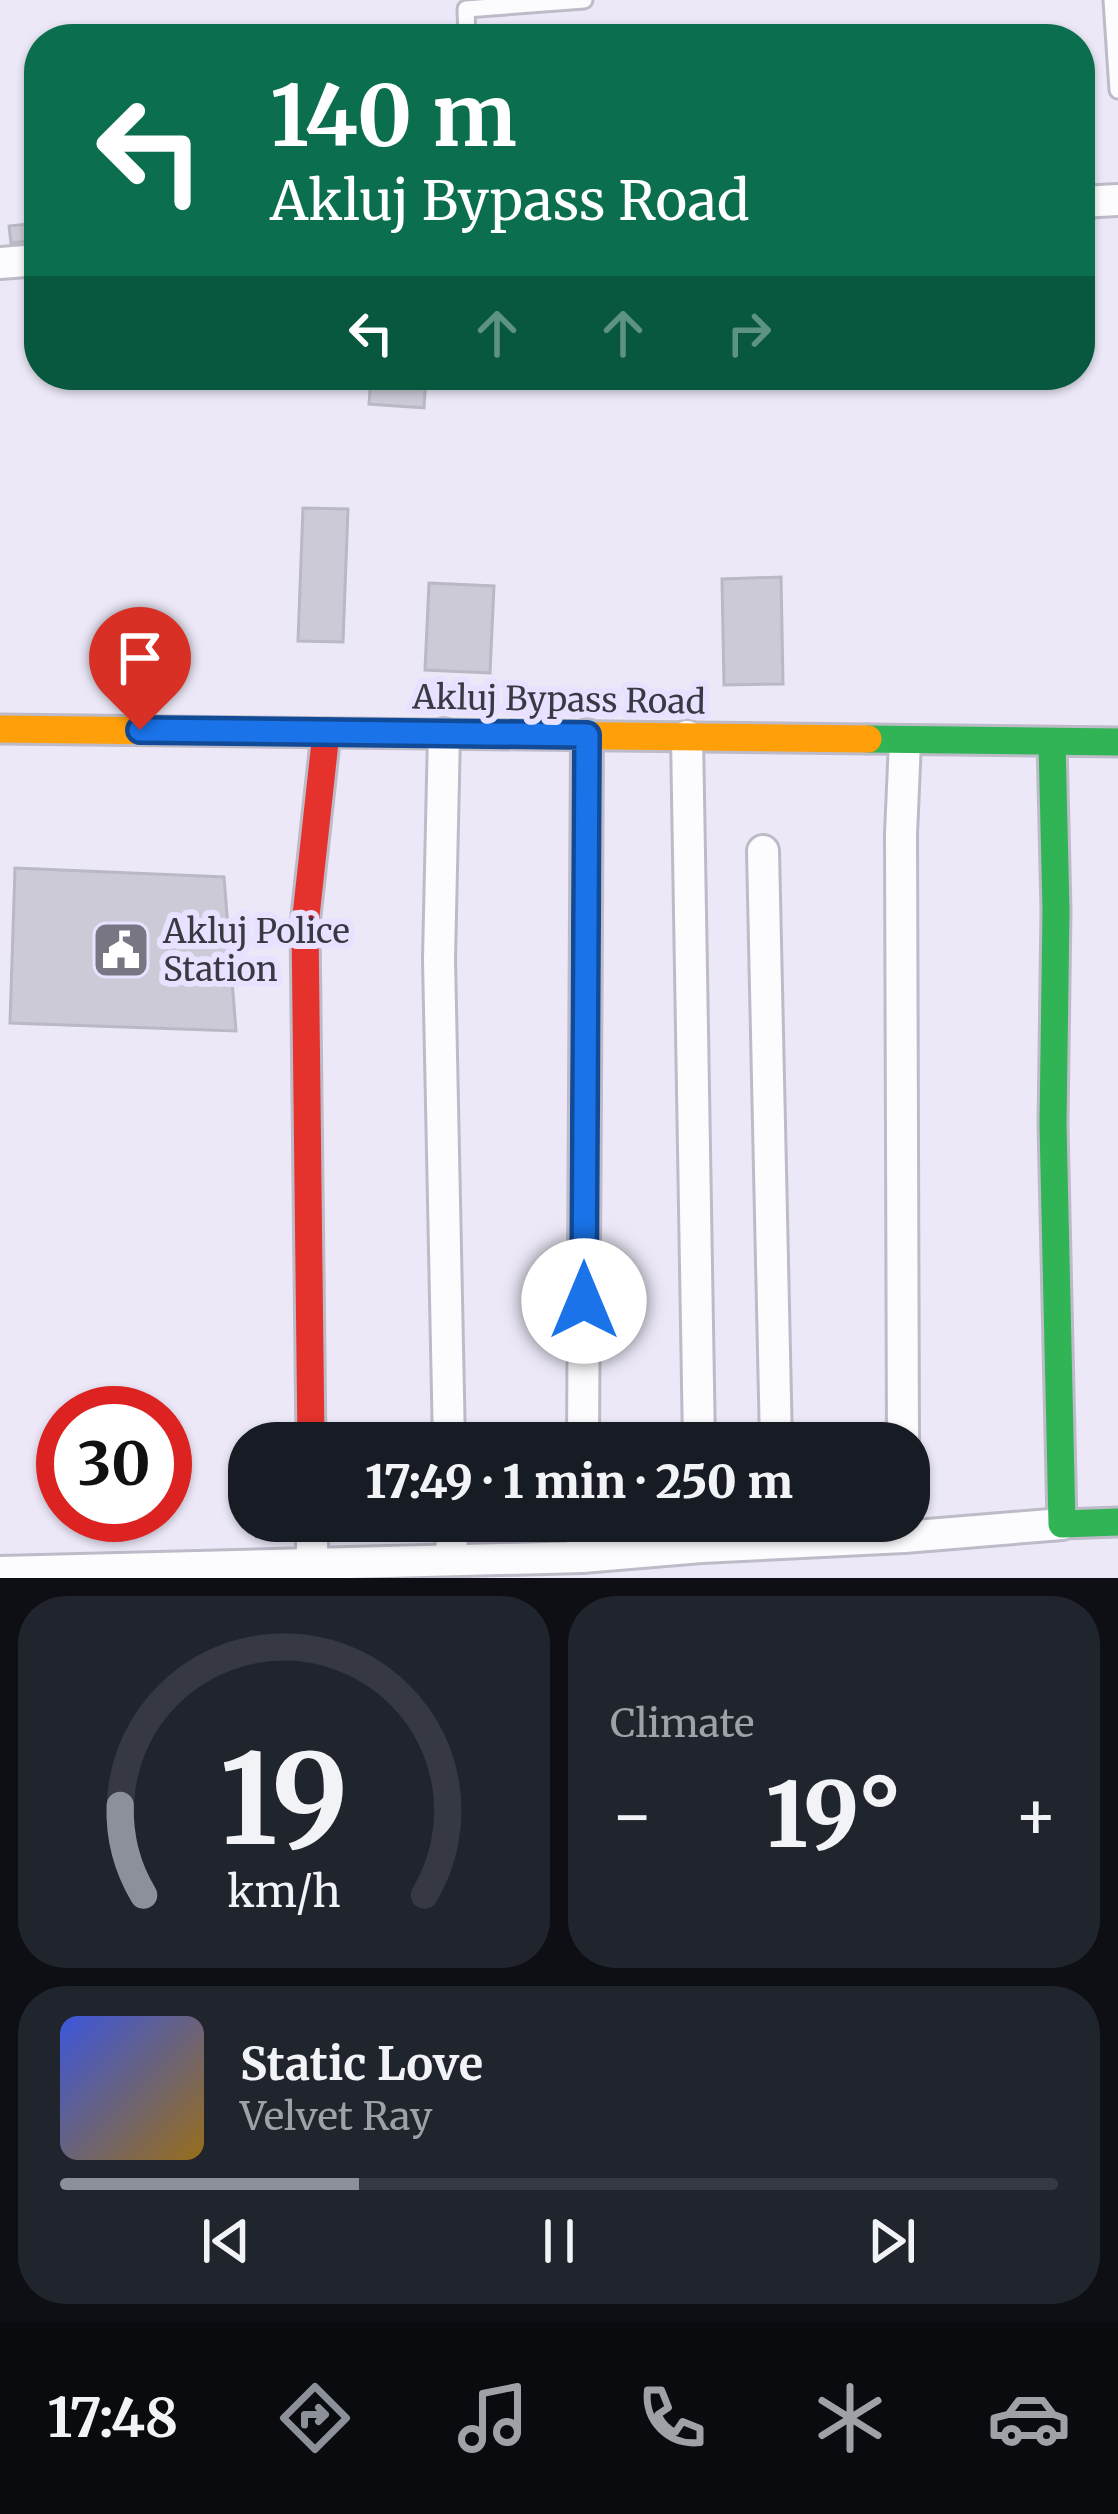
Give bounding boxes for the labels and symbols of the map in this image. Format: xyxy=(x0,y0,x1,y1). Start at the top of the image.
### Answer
pin xyxy=(89,607,191,730)
street label: Akluj Bypass Road xyxy=(411,676,706,723)
place label: Akluj Police Station xyxy=(162,911,350,990)
public building icon: Akluj Police Station xyxy=(90,919,152,981)
position arrow xyxy=(521,1238,647,1364)
speed limit sign: 30 xyxy=(36,1386,192,1542)

